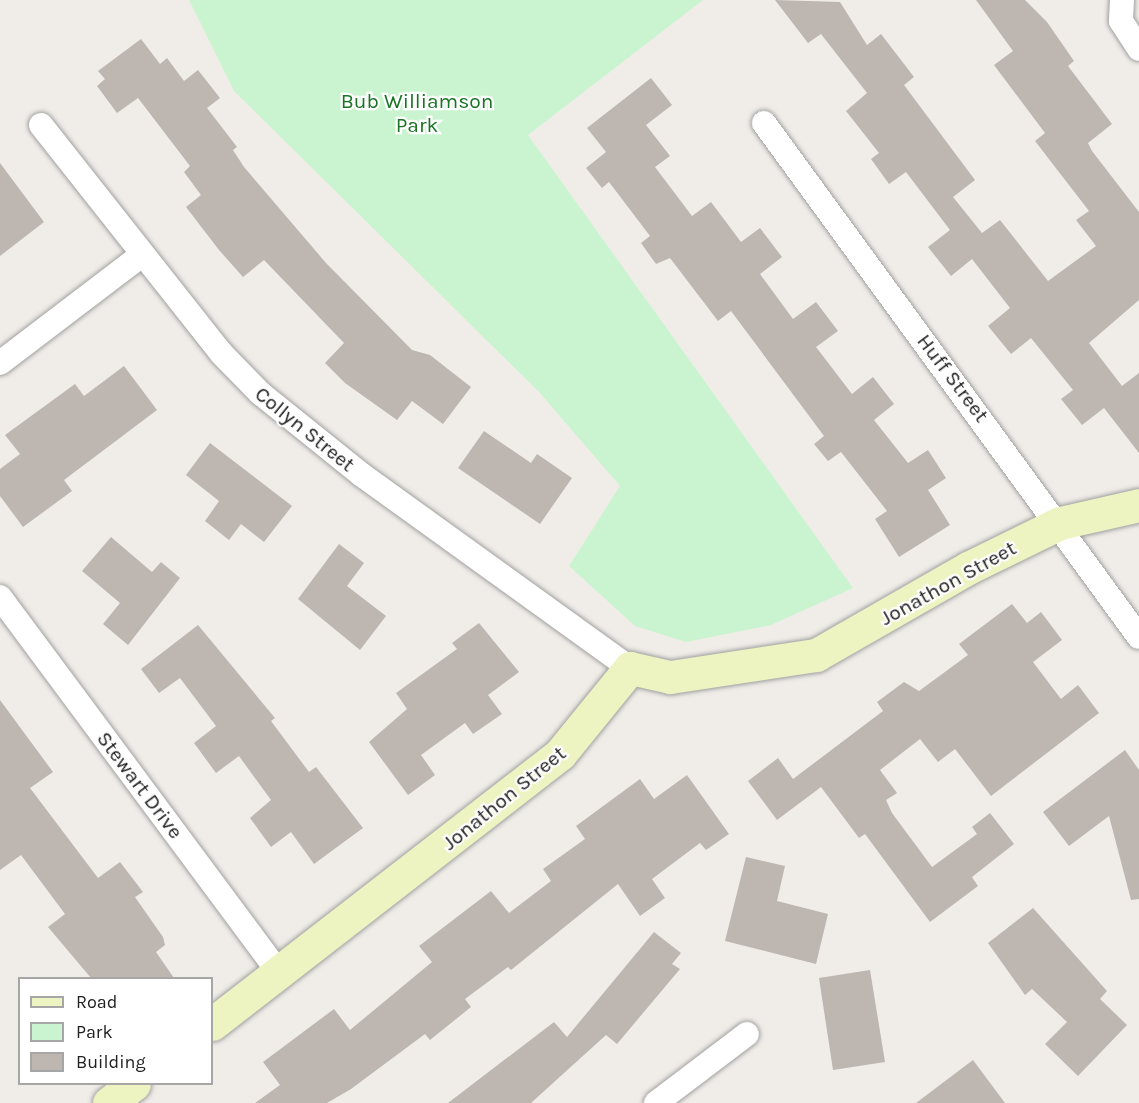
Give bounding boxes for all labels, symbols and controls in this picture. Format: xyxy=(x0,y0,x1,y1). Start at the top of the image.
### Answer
park label: Bub Williamson Park xyxy=(341,88,493,138)
street label: Huff Street xyxy=(912,329,994,427)
street label: Collyn Street xyxy=(250,381,360,477)
street label: Jonathon Street xyxy=(876,535,1020,631)
street label: Stewart Drive xyxy=(92,726,188,844)
street label: Jonathon Street xyxy=(437,741,571,855)
legend xyxy=(18,977,213,1085)
text: Road xyxy=(76,991,117,1013)
text: Park xyxy=(76,1021,113,1043)
text: Building xyxy=(76,1051,146,1073)

